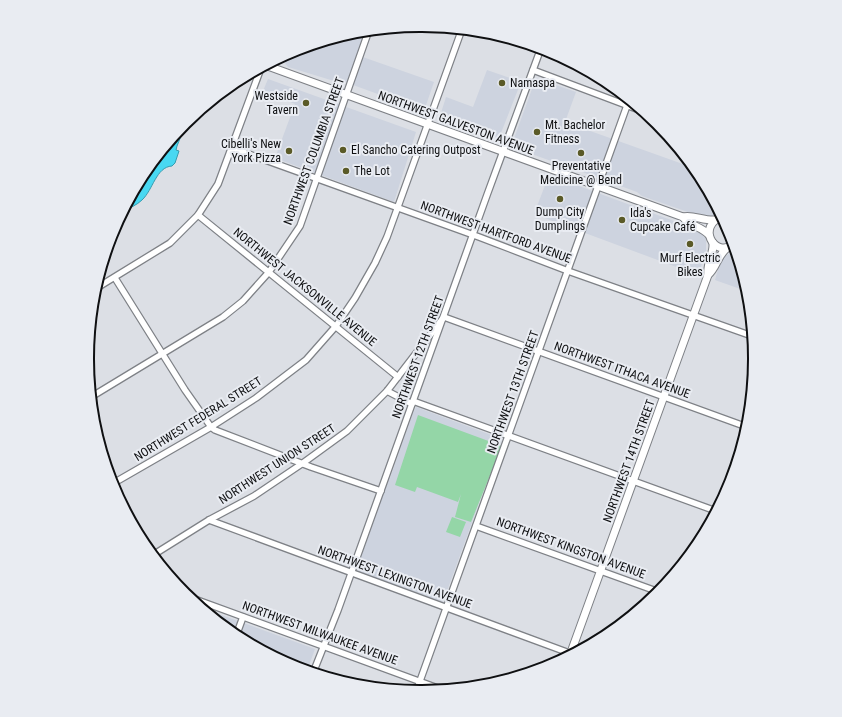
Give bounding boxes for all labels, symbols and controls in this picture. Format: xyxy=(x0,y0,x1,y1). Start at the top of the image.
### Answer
street label: NORTHWEST COLUMBIA STREET xyxy=(281,75,347,227)
place label: Namaspa xyxy=(510,76,555,90)
marker: Namaspa xyxy=(497,78,507,88)
street label: NORTHWEST GALVESTON AVENUE xyxy=(376,88,536,158)
place label: Westside Tavern xyxy=(255,89,298,117)
marker: Westside Tavern xyxy=(301,98,311,108)
place label: Mt. Bachelor Fitness xyxy=(545,118,606,146)
marker: Mt. Bachelor Fitness xyxy=(532,127,542,137)
place label: Cibelli's New York Pizza xyxy=(221,137,281,165)
place label: El Sancho Catering Outpost xyxy=(351,143,481,157)
marker: El Sancho Catering Outpost xyxy=(338,145,348,155)
marker: Cibelli's New York Pizza xyxy=(284,146,294,156)
marker: Preventative Medicine @ Bend xyxy=(576,148,586,158)
place label: Preventative Medicine @ Bend xyxy=(540,159,622,187)
place label: The Lot xyxy=(354,164,390,178)
marker: The Lot xyxy=(341,166,351,176)
marker: Dump City Dumplings xyxy=(555,194,565,204)
street label: NORTHWEST HARTFORD AVENUE xyxy=(419,198,573,266)
place label: Dump City Dumplings xyxy=(535,205,585,233)
place label: Ida's Cupcake Café xyxy=(630,206,696,234)
marker: Ida's Cupcake Café xyxy=(617,215,627,225)
street label: NORTHWEST JACKSONVILLE AVENUE xyxy=(231,225,379,349)
marker: Murf Electric Bikes xyxy=(685,239,695,249)
place label: Murf Electric Bikes xyxy=(660,251,721,279)
street label: NORTHWEST 12TH STREET xyxy=(389,294,447,420)
street label: NORTHWEST 13TH STREET xyxy=(484,329,542,455)
street label: NORTHWEST ITHACA AVENUE xyxy=(552,339,692,401)
street label: NORTHWEST FEDERAL STREET xyxy=(132,374,264,464)
street label: NORTHWEST 14TH STREET xyxy=(600,398,658,524)
street label: NORTHWEST UNION STREET xyxy=(216,421,338,507)
street label: NORTHWEST KINGSTON AVENUE xyxy=(495,515,647,581)
street label: NORTHWEST LEXINGTON AVENUE xyxy=(316,543,474,611)
street label: NORTHWEST MILWAUKEE AVENUE xyxy=(240,598,400,668)

